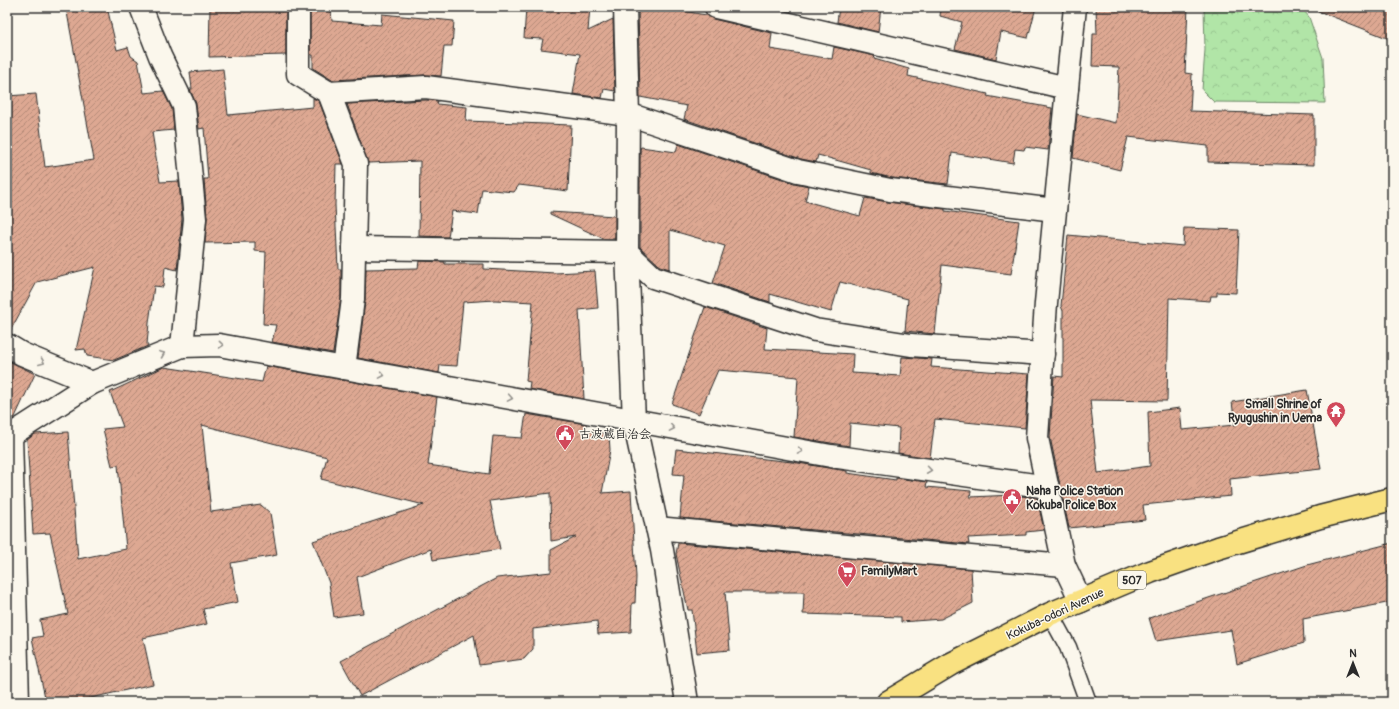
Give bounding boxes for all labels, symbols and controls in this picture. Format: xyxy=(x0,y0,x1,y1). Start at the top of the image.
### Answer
one-way arrow xyxy=(218,341,224,350)
one-way arrow xyxy=(159,351,166,359)
one-way arrow xyxy=(38,357,45,365)
one-way arrow xyxy=(379,371,385,379)
one-way arrow xyxy=(507,394,513,402)
place label: Small Shrine of Ryugushin in Uema xyxy=(1228,397,1322,426)
temple icon: Small Shrine of Ryugushin in Uema xyxy=(1325,400,1347,428)
public building icon: 古波蔵自治会 xyxy=(554,423,576,451)
one-way arrow xyxy=(669,423,675,431)
place label: 古波蔵自治会 xyxy=(579,427,651,442)
one-way arrow xyxy=(797,446,803,454)
one-way arrow xyxy=(926,465,932,474)
place label: Naha Police Station Kokuba Police Box xyxy=(1026,484,1124,513)
public building icon: Naha Police Station Kokuba Police Box xyxy=(1001,487,1023,515)
supermarket icon: FamilyMart xyxy=(836,560,858,588)
place label: FamilyMart xyxy=(861,564,918,579)
road number: 507 xyxy=(1118,571,1146,589)
street label: Kokuba-odori Avenue xyxy=(1004,585,1106,644)
north arrow xyxy=(1333,643,1373,683)
text: N xyxy=(1349,647,1357,660)

